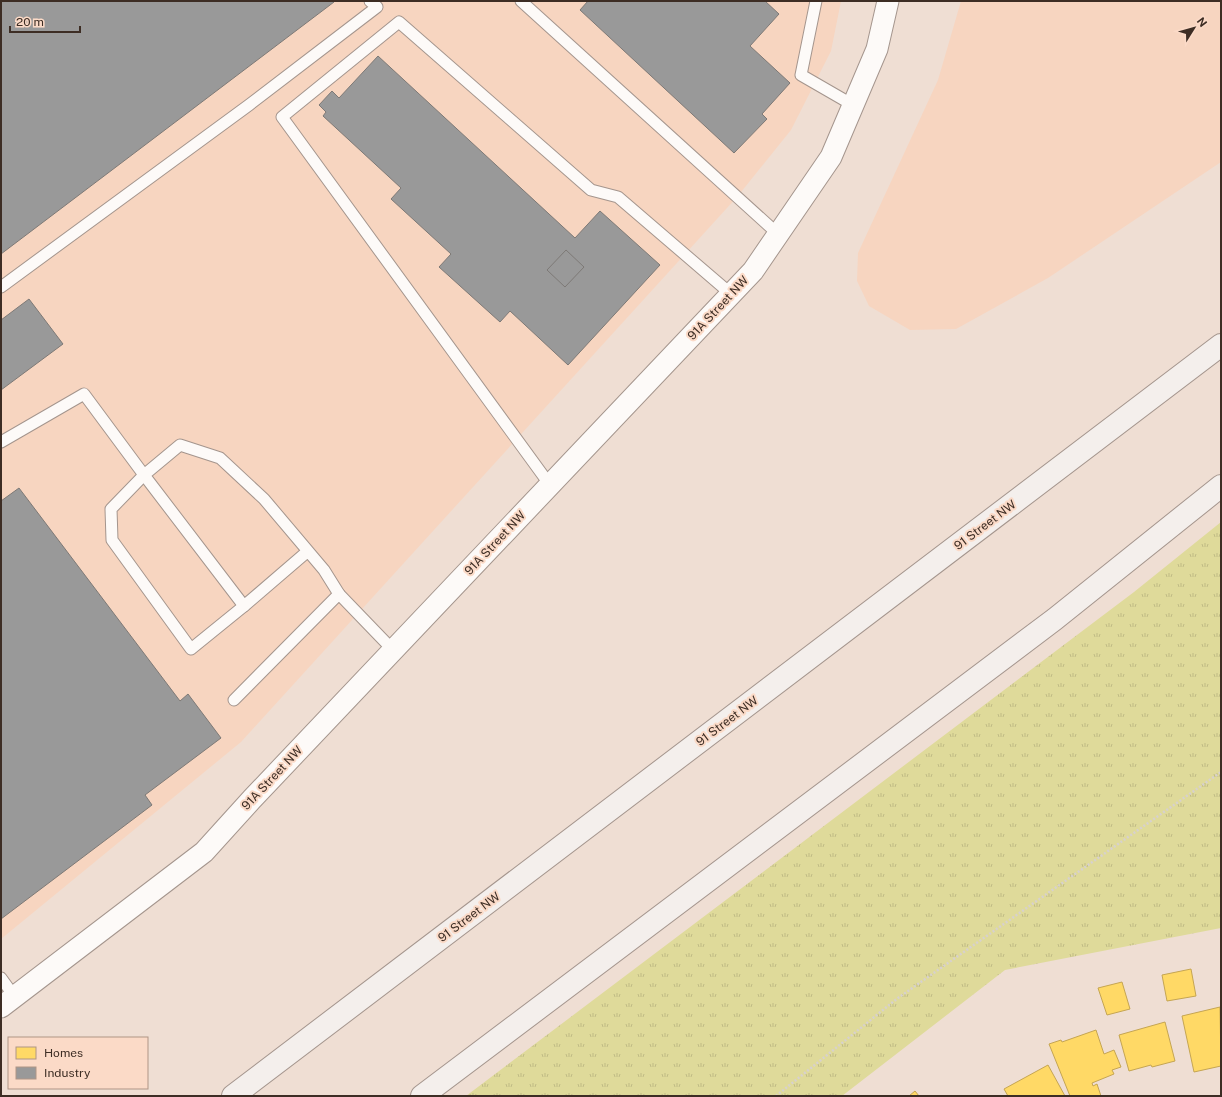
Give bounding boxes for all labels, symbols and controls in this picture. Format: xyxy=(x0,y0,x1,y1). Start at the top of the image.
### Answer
scale bar xyxy=(10,8,80,34)
north arrow xyxy=(1174,8,1214,48)
text: 20 m xyxy=(16,15,44,29)
text: N xyxy=(1195,15,1209,29)
street label: 91A Street NW xyxy=(685,273,752,343)
street label: 91 Street NW xyxy=(951,497,1019,553)
street label: 91A Street NW xyxy=(462,508,529,578)
street label: 91 Street NW xyxy=(693,693,761,749)
street label: 91A Street NW xyxy=(239,743,306,813)
street label: 91 Street NW xyxy=(435,889,503,945)
legend xyxy=(8,1037,148,1089)
text: Homes xyxy=(44,1046,83,1060)
text: Industry xyxy=(44,1066,91,1080)

